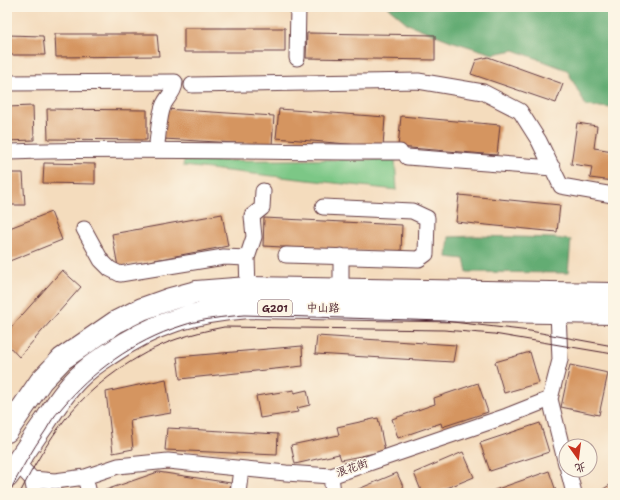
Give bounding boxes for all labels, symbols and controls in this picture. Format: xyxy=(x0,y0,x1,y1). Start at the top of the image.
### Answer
road number: G201 xyxy=(258,300,292,316)
street label: 中山路 xyxy=(306,300,340,316)
north arrow xyxy=(558,438,598,478)
street label: 浪花街 xyxy=(334,455,371,480)
text: 北 xyxy=(573,459,587,476)

